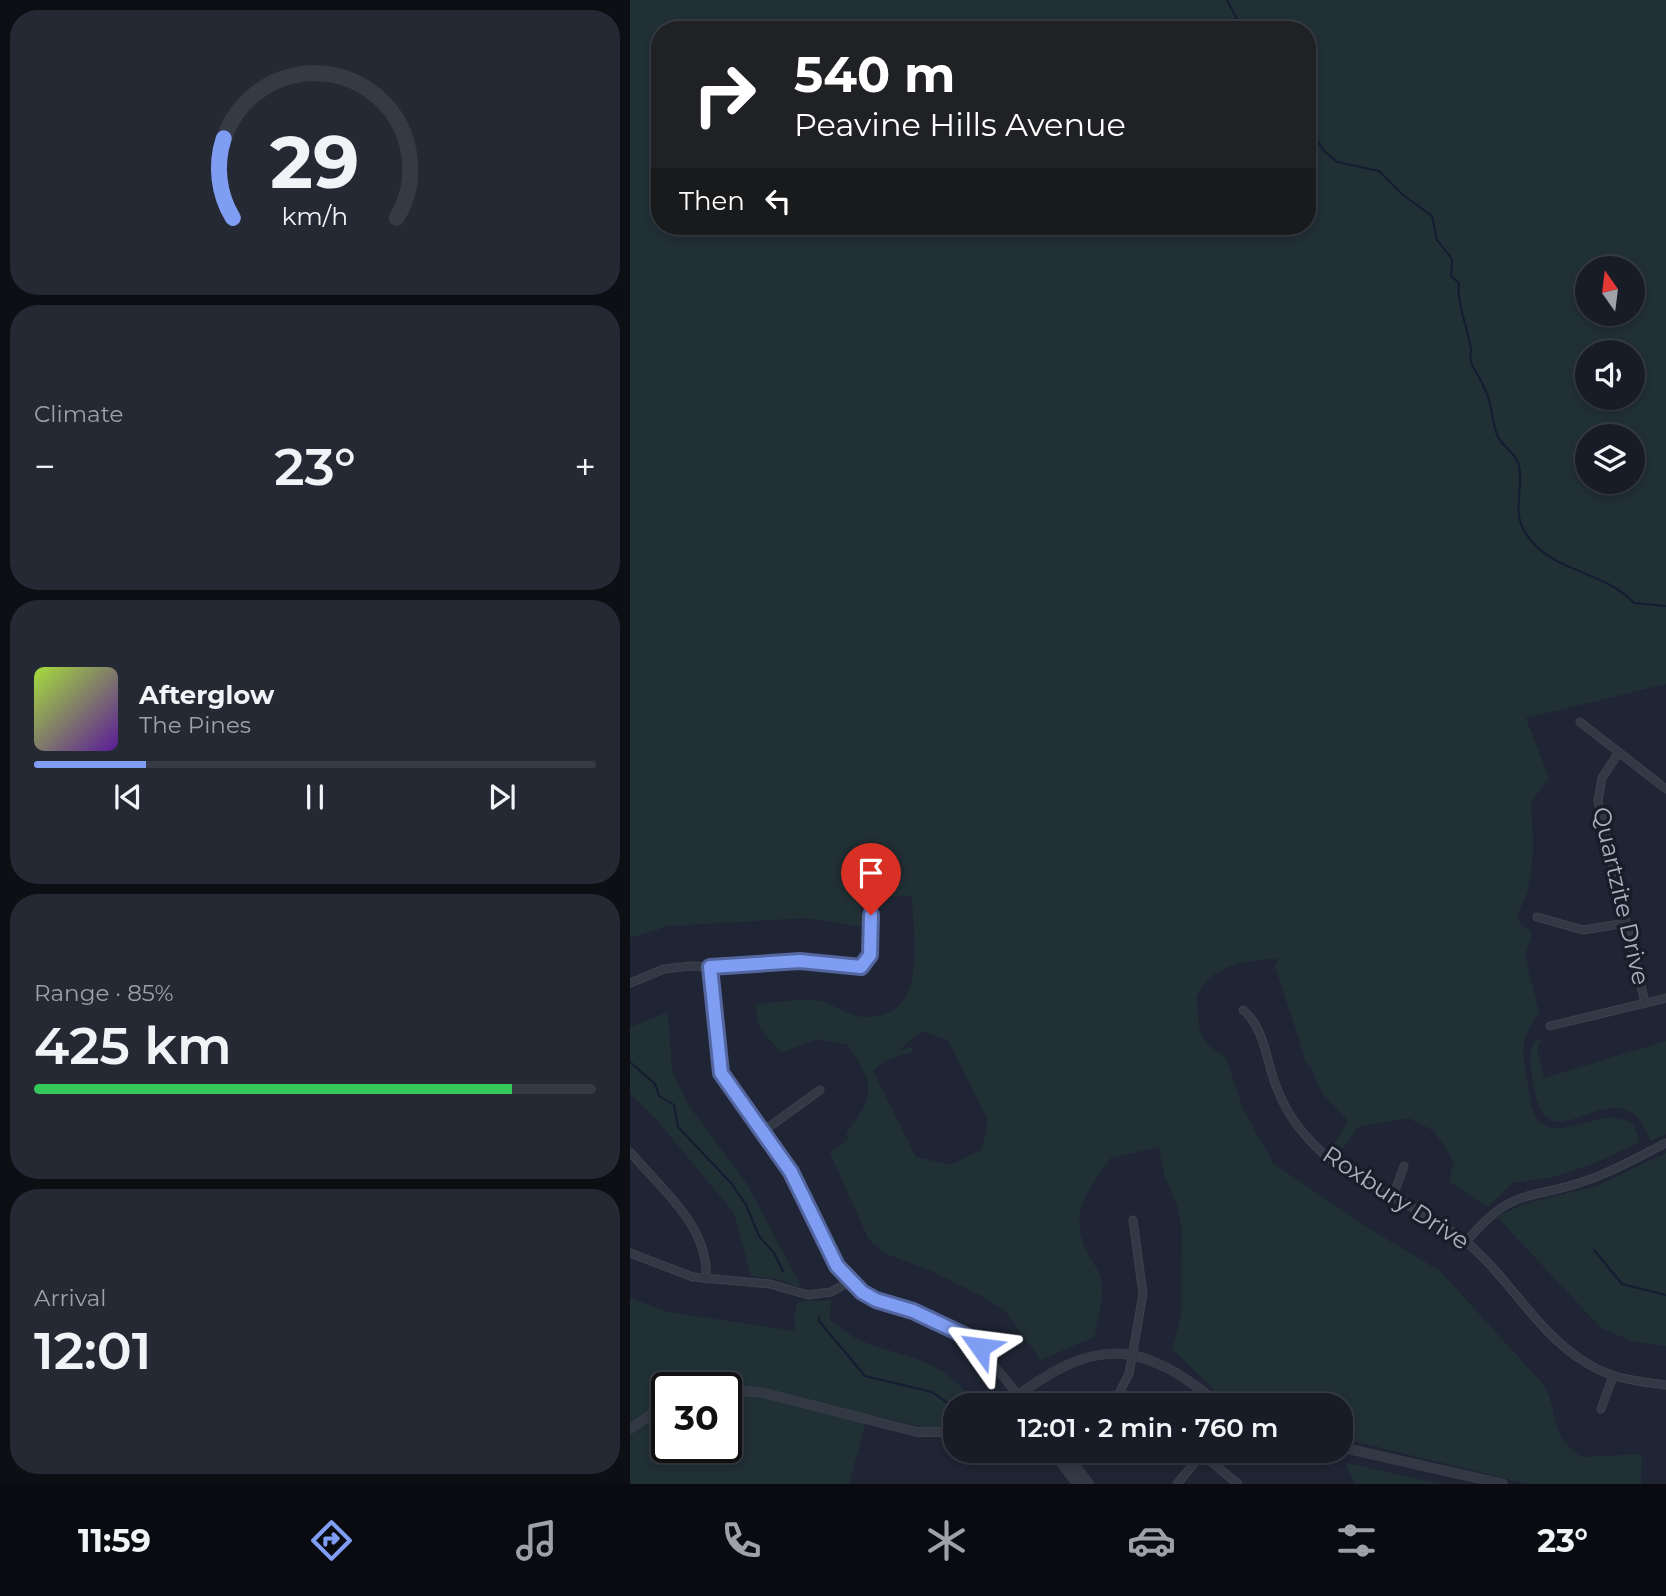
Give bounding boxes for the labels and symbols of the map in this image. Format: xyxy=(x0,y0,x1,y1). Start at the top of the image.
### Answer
north arrow xyxy=(1575,256,1645,326)
street label: Quartzite Drive xyxy=(1587,804,1656,988)
pin xyxy=(841,843,901,915)
street label: Roxbury Drive xyxy=(1318,1139,1475,1256)
position arrow xyxy=(943,1310,1017,1384)
speed limit sign: 30 xyxy=(651,1372,742,1463)

